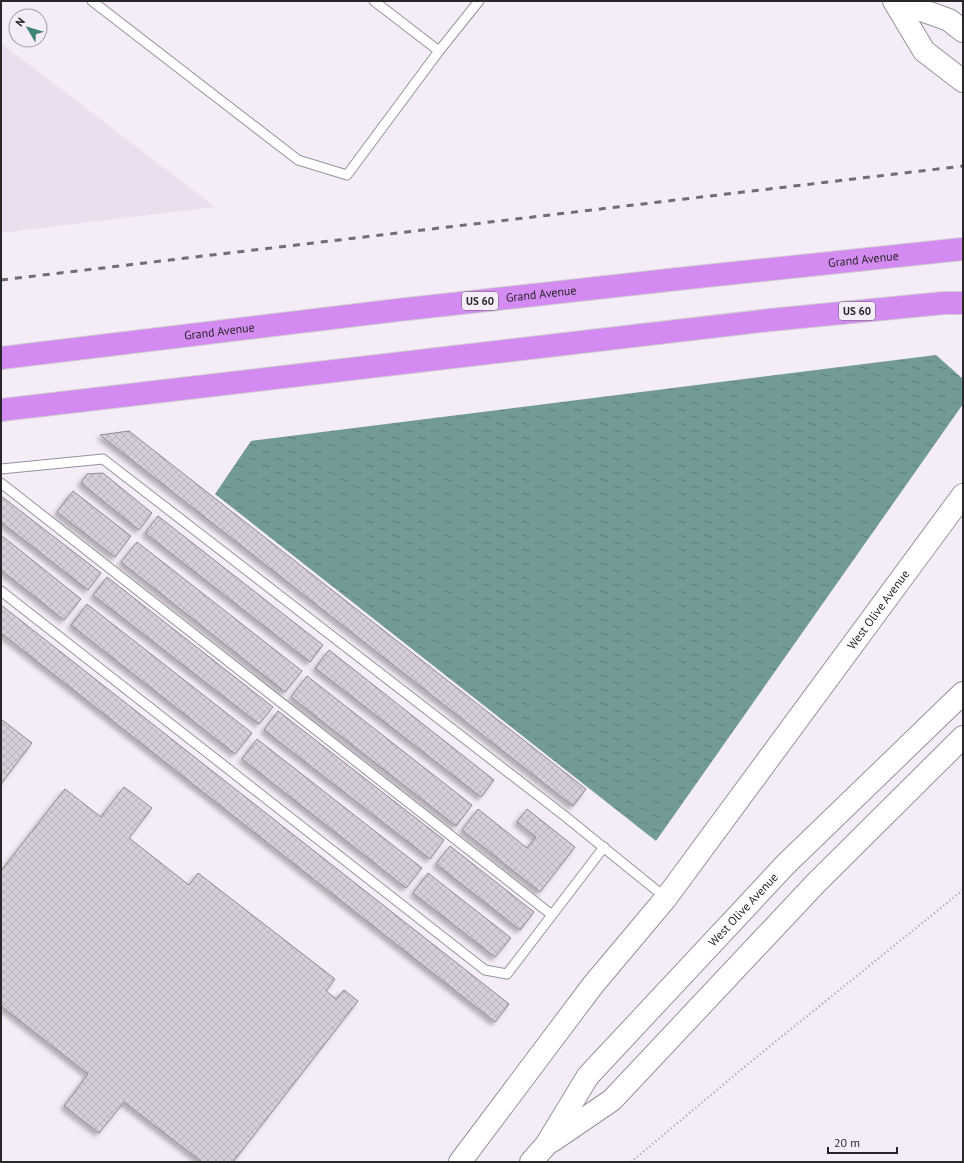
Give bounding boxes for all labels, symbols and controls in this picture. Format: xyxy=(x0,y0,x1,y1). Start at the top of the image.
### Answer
north arrow xyxy=(8,8,48,48)
text: N xyxy=(12,15,28,29)
street label: Grand Avenue xyxy=(827,248,899,270)
street label: Grand Avenue xyxy=(505,282,577,305)
road number: US 60 xyxy=(462,292,498,310)
road number: US 60 xyxy=(839,302,875,320)
street label: Grand Avenue xyxy=(183,319,255,343)
street label: West Olive Avenue xyxy=(844,567,912,652)
street label: West Olive Avenue xyxy=(705,870,781,949)
scale bar xyxy=(828,1129,897,1155)
text: 20 m xyxy=(834,1135,860,1150)

